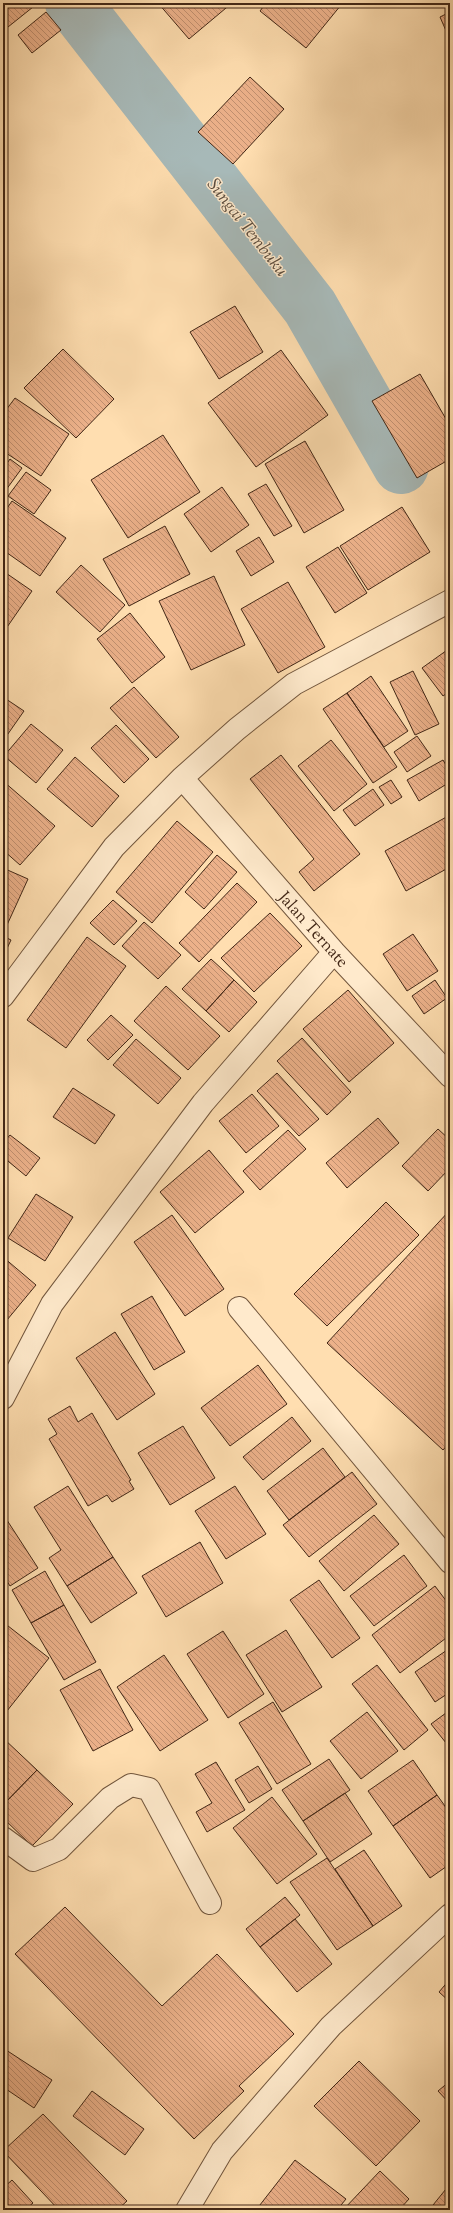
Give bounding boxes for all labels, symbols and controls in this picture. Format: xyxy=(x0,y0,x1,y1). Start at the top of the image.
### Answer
water label: Sungai Tembuku xyxy=(200,173,294,283)
street label: Jalan Ternate xyxy=(271,886,353,974)

